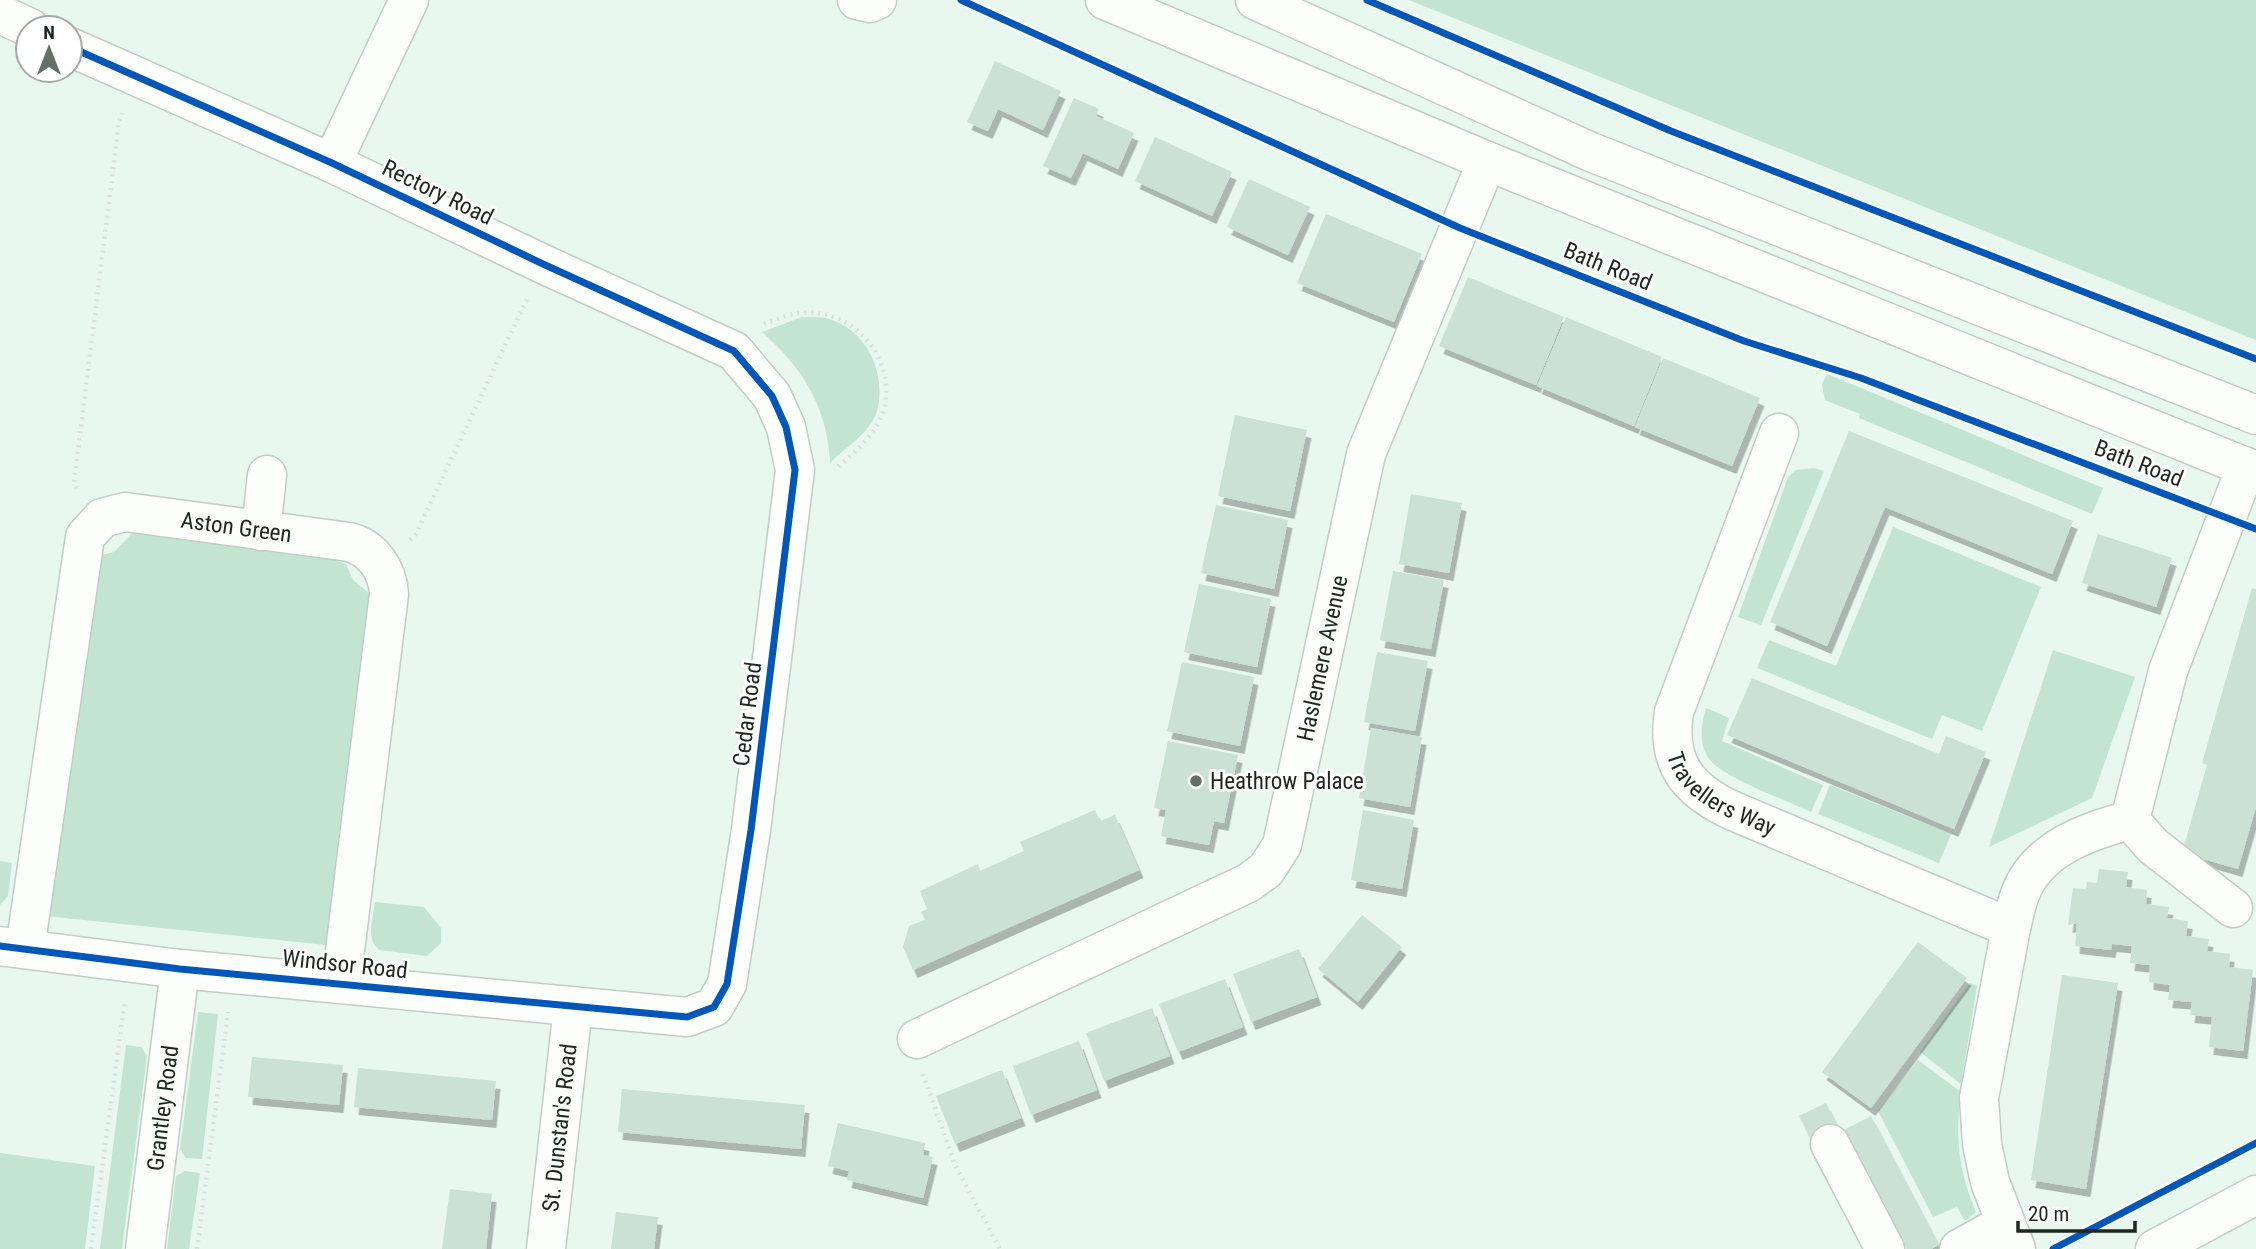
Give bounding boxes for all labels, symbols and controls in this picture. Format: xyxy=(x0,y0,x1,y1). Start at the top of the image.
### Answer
north arrow xyxy=(14,14,84,84)
text: N xyxy=(43,21,55,44)
street label: Rectory Road xyxy=(378,154,498,231)
street label: Bath Road xyxy=(1560,237,1656,296)
street label: Bath Road xyxy=(2091,434,2187,493)
street label: Aston Green xyxy=(179,507,293,548)
street label: Haslemere Avenue xyxy=(1292,573,1354,744)
street label: Cedar Road xyxy=(728,660,767,768)
street label: Travellers Way xyxy=(1661,748,1780,841)
place label: Heathrow Palace xyxy=(1210,768,1364,795)
marker: Heathrow Palace xyxy=(1188,773,1204,789)
street label: Windsor Road xyxy=(281,944,409,985)
street label: St. Dunstan's Road xyxy=(537,1042,583,1213)
street label: Grantley Road xyxy=(142,1044,184,1172)
scale bar xyxy=(2018,1190,2135,1234)
text: 20 m xyxy=(2028,1202,2069,1226)

